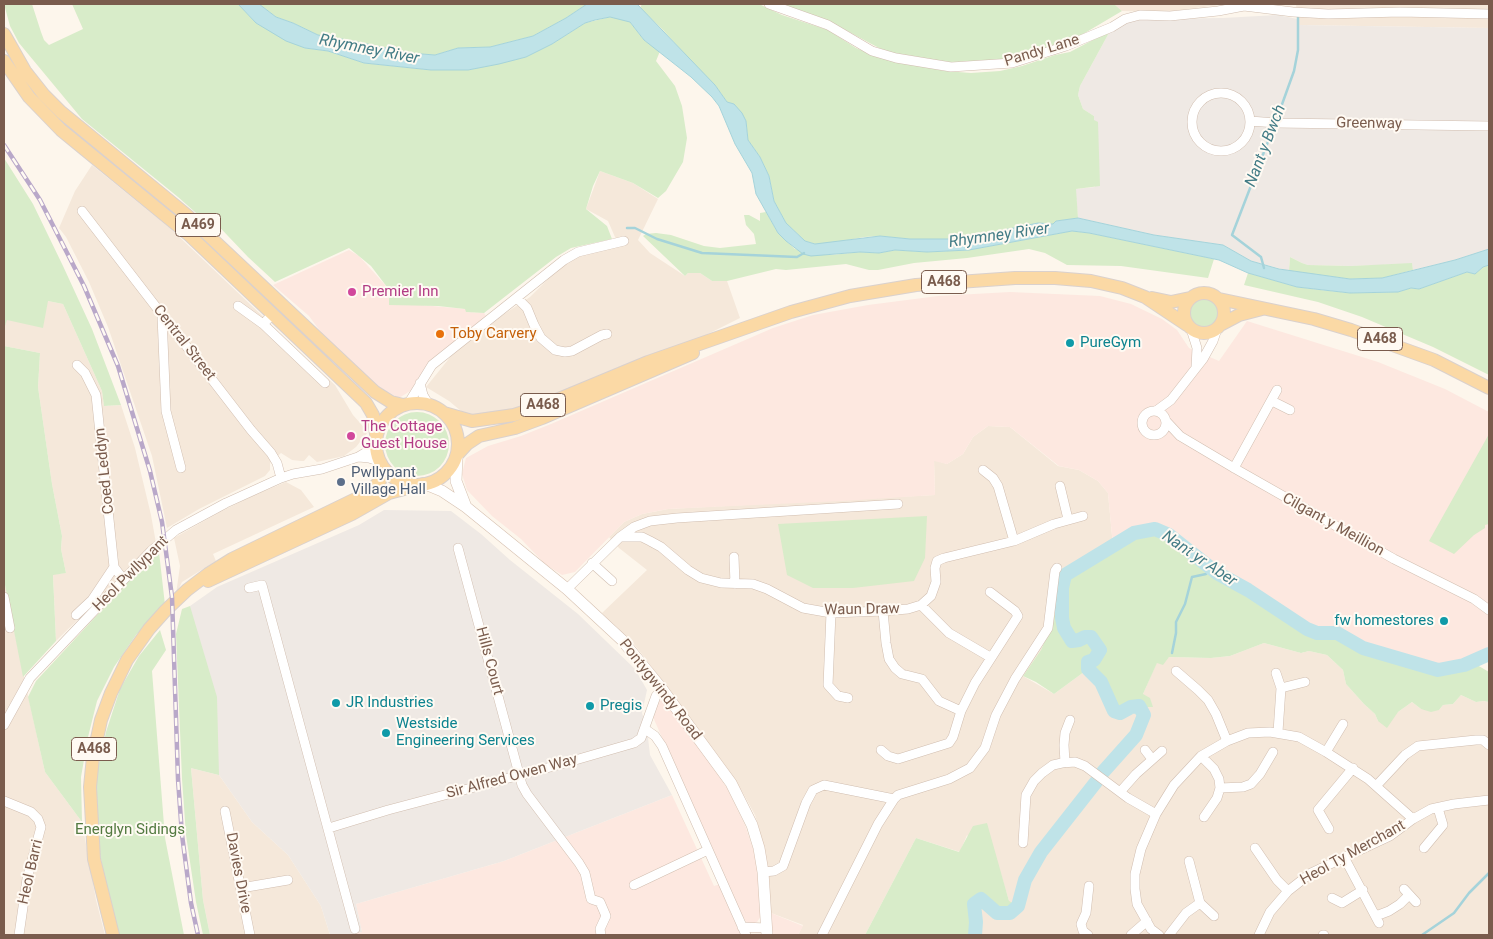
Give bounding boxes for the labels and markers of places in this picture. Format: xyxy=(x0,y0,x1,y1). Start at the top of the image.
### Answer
place label: Premier Inn xyxy=(362,283,439,301)
marker: Premier Inn xyxy=(346,286,358,298)
place label: Toby Carvery xyxy=(450,325,537,343)
marker: Toby Carvery xyxy=(434,328,446,340)
place label: PureGym xyxy=(1080,334,1141,352)
marker: PureGym xyxy=(1064,337,1076,349)
place label: The Cottage Guest House xyxy=(361,418,447,453)
marker: The Cottage Guest House xyxy=(345,430,357,442)
place label: Pwllypant Village Hall xyxy=(351,464,426,499)
marker: Pwllypant Village Hall xyxy=(335,476,347,488)
place label: fw homestores xyxy=(1334,612,1434,630)
marker: fw homestores xyxy=(1438,615,1450,627)
place label: JR Industries xyxy=(346,694,433,712)
marker: JR Industries xyxy=(330,697,342,709)
place label: Pregis xyxy=(600,697,642,715)
marker: Pregis xyxy=(584,700,596,712)
place label: Westside Engineering Services xyxy=(396,715,535,750)
marker: Westside Engineering Services xyxy=(380,727,392,739)

